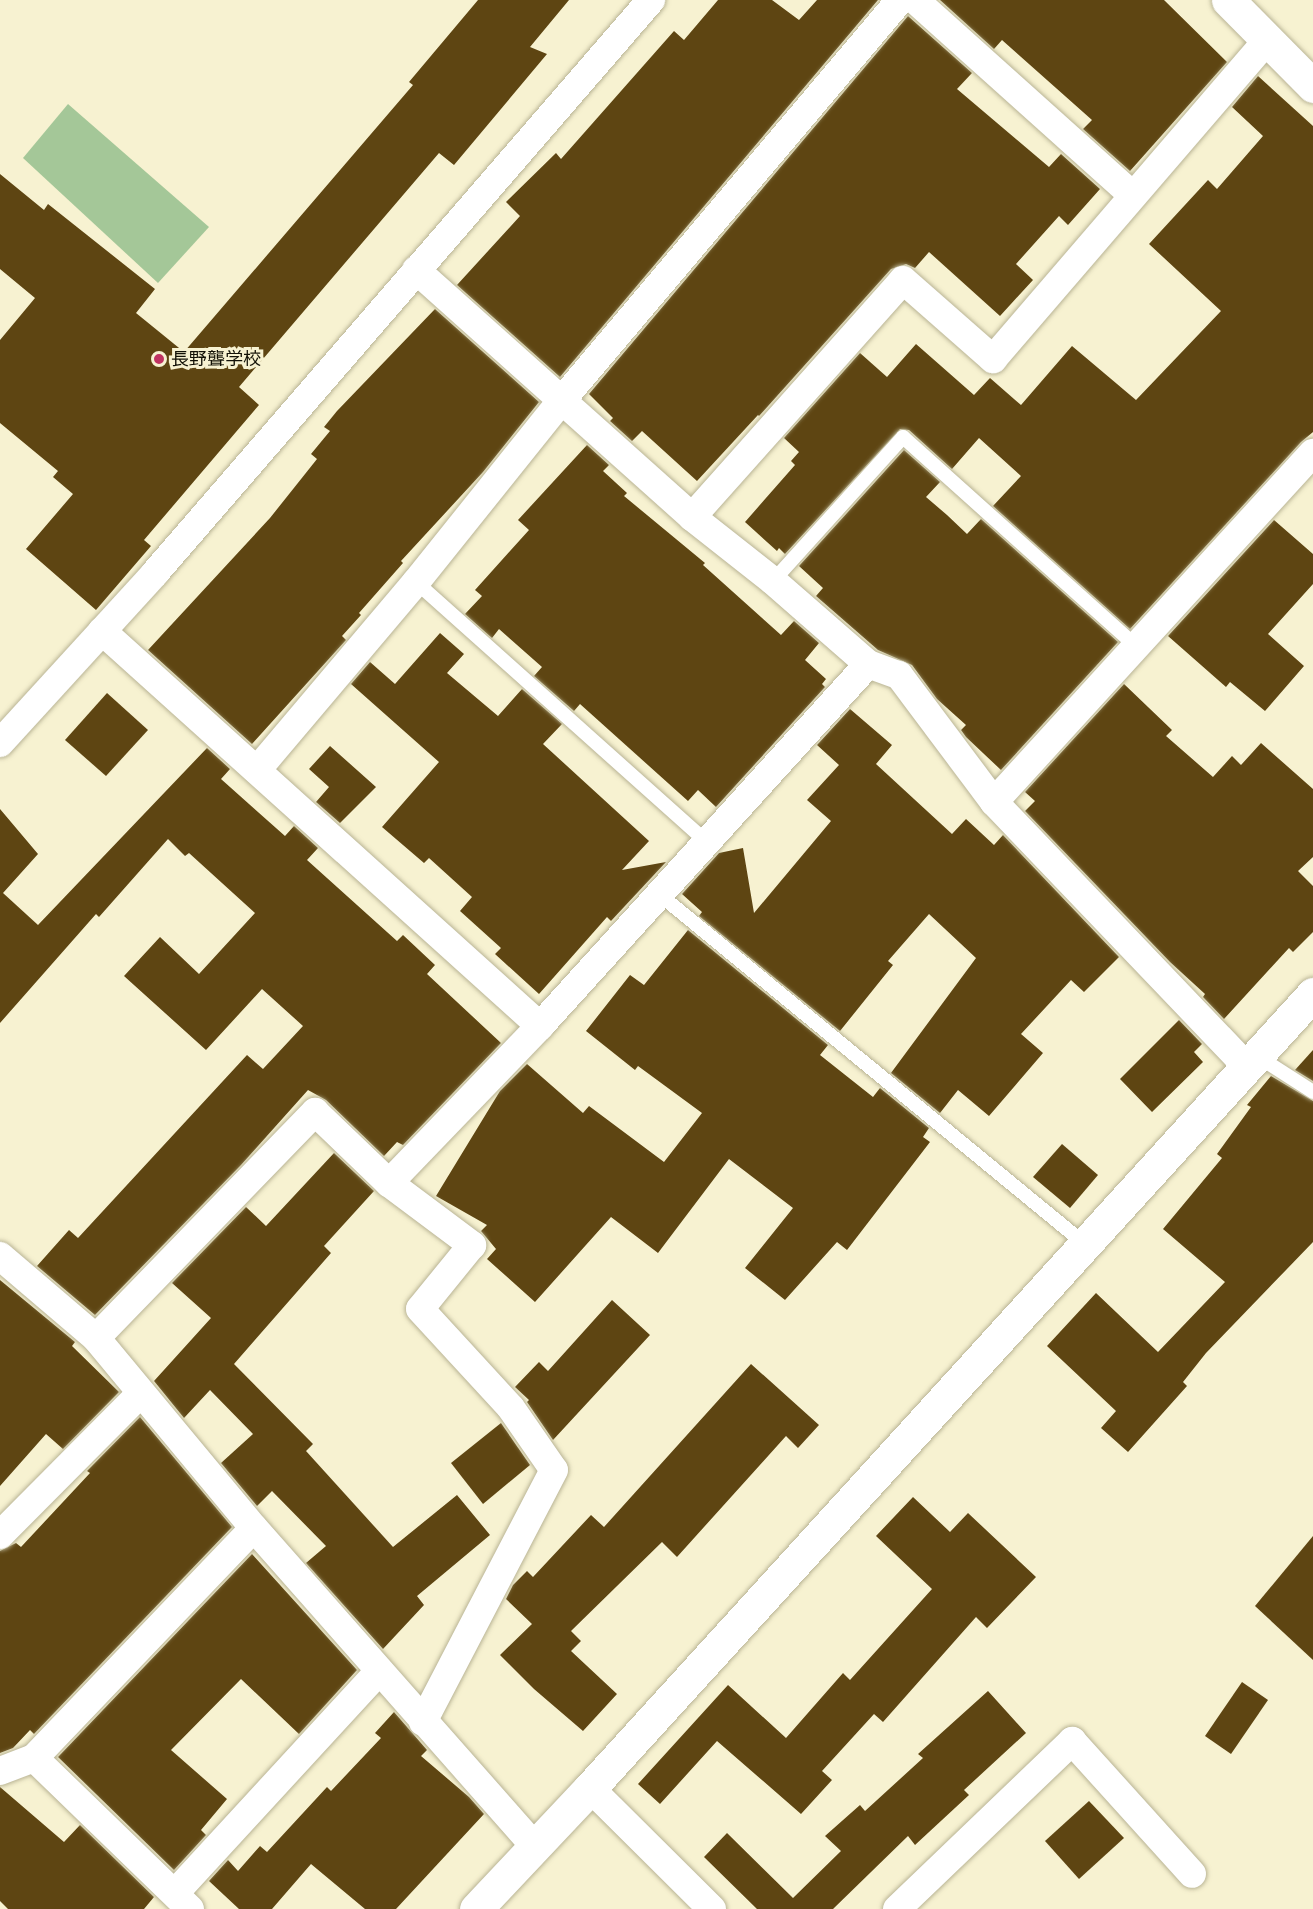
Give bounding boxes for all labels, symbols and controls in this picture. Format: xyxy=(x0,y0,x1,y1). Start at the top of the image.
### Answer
place label: 長野聾学校 xyxy=(171,348,261,370)
marker: 長野聾学校 xyxy=(152,352,166,366)

